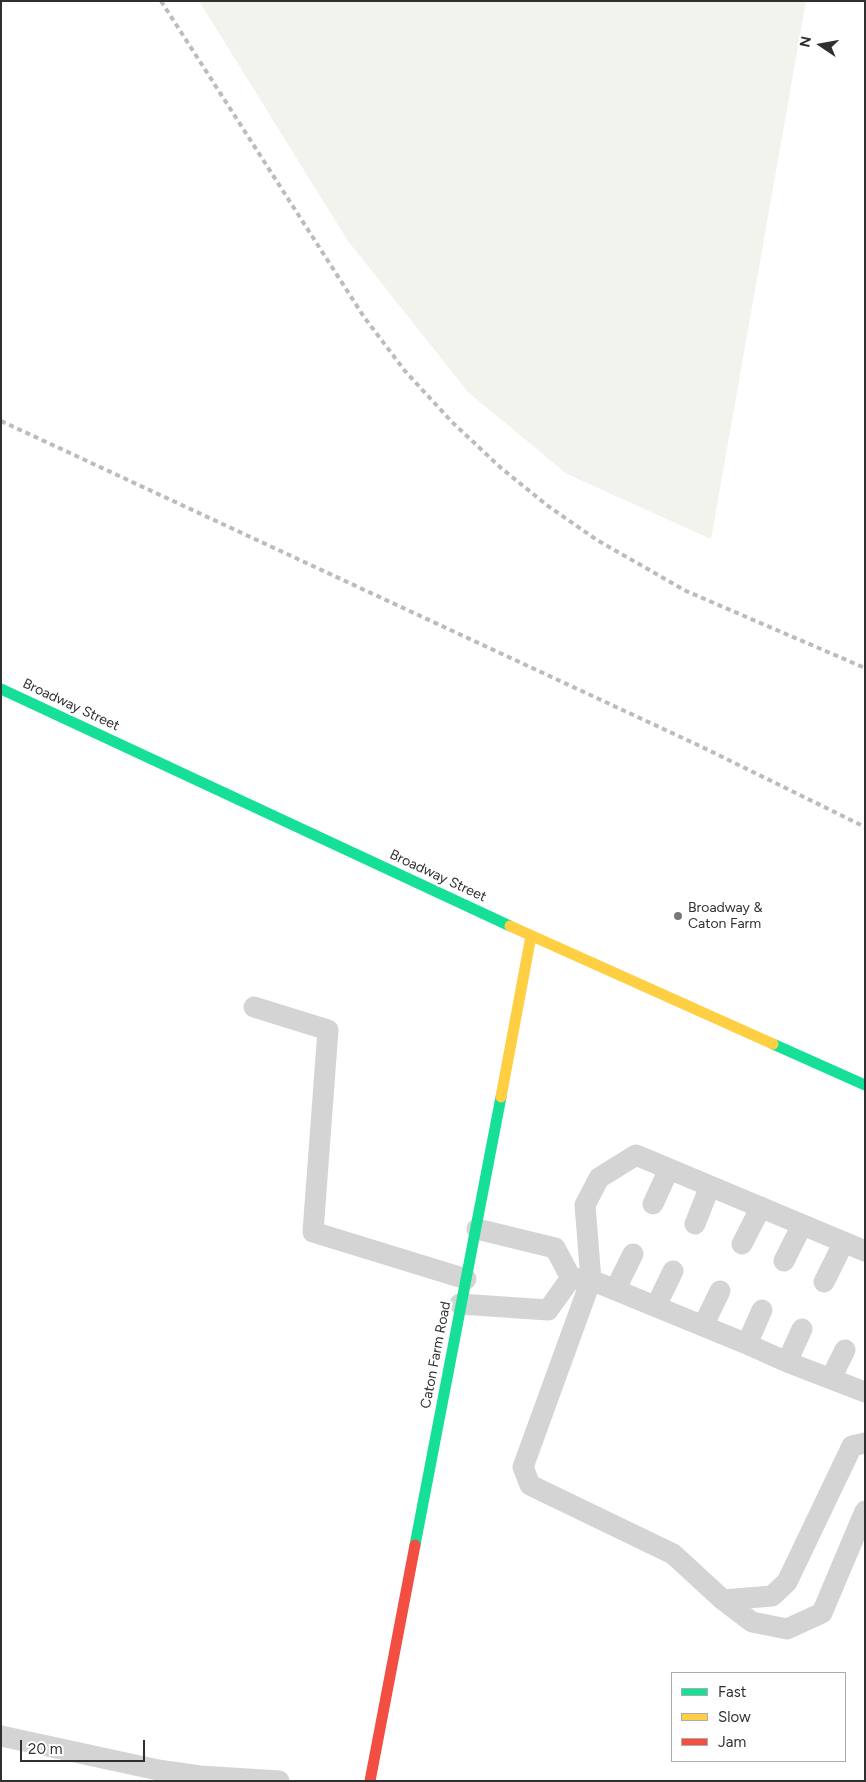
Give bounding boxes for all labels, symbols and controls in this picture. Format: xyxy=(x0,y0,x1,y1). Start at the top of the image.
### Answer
north arrow xyxy=(796,20,846,70)
text: N xyxy=(796,35,815,49)
street label: Broadway Street xyxy=(20,675,122,735)
street label: Broadway Street xyxy=(387,846,489,906)
place label: Broadway & Caton Farm xyxy=(688,900,762,932)
marker: Broadway & Caton Farm xyxy=(672,910,684,922)
street label: Caton Farm Road xyxy=(417,1300,455,1410)
legend xyxy=(671,1672,846,1762)
text: Fast xyxy=(718,1683,746,1701)
text: Slow xyxy=(718,1708,751,1726)
scale bar xyxy=(22,1730,148,1762)
text: Jam xyxy=(718,1733,746,1751)
text: 20 m xyxy=(28,1740,62,1758)

